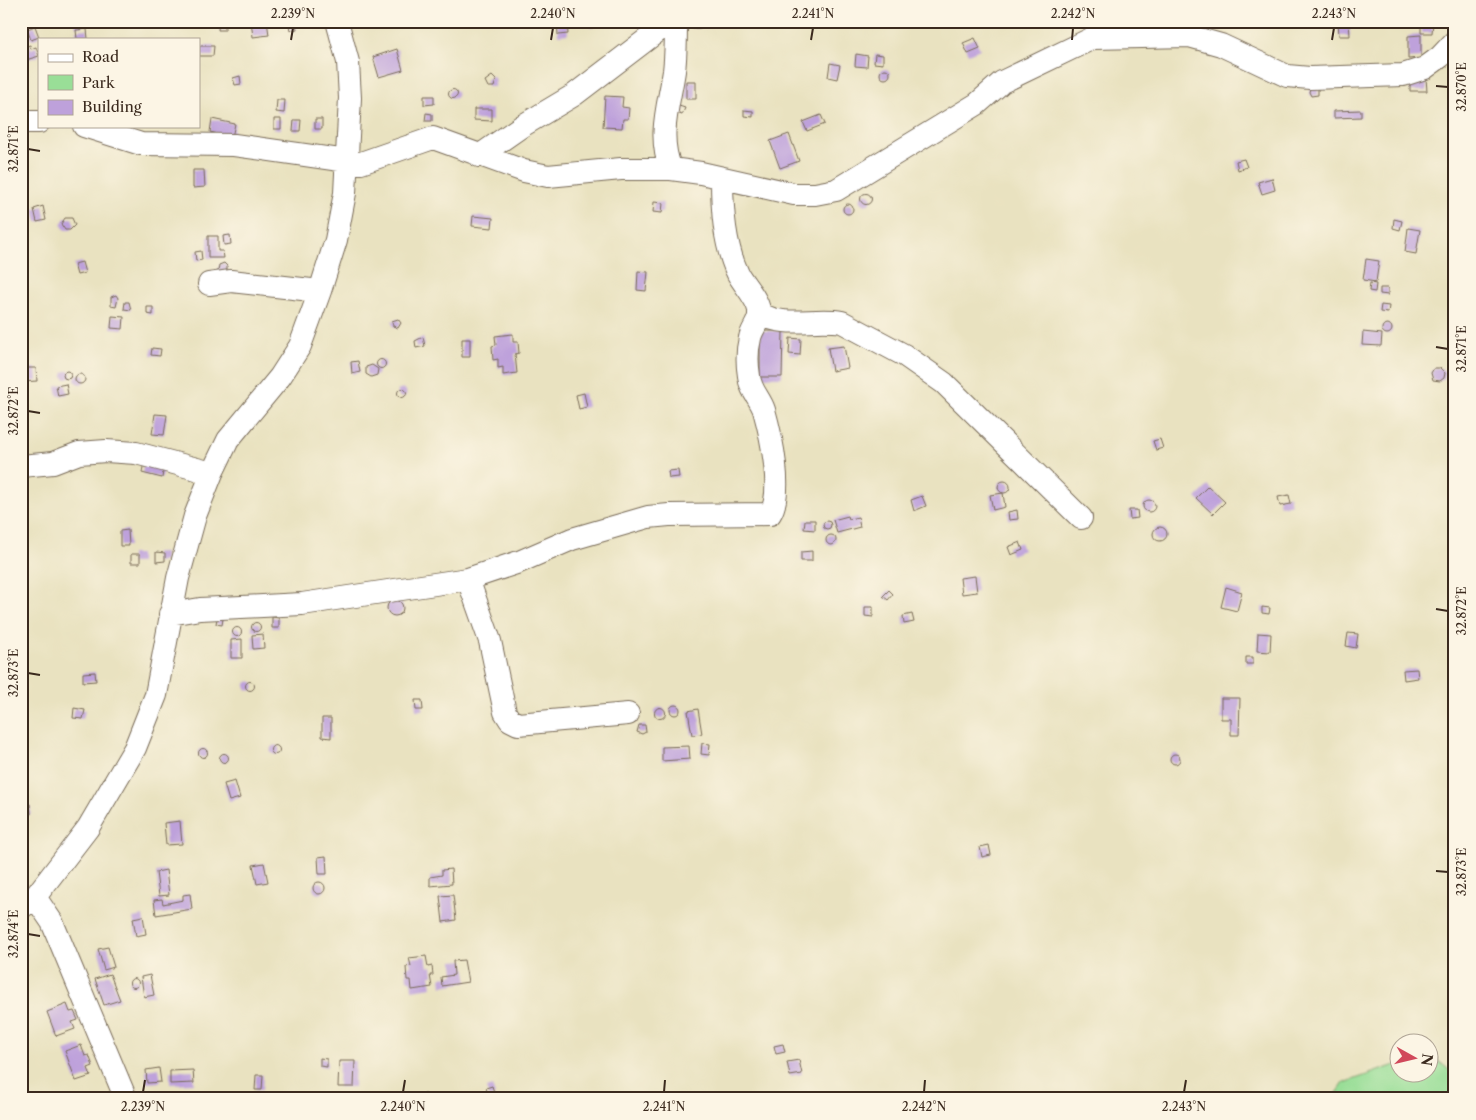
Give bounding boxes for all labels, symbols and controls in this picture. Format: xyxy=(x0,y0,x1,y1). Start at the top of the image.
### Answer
text: 2.239°N xyxy=(271,6,315,21)
text: 2.240°N xyxy=(530,6,576,21)
text: 2.241°N xyxy=(792,6,834,21)
text: 2.242°N xyxy=(1051,6,1095,21)
text: 2.243°N xyxy=(1312,6,1356,21)
legend xyxy=(38,38,200,128)
text: Road xyxy=(82,47,119,66)
text: 32.870°E xyxy=(1454,62,1469,112)
text: Park xyxy=(82,73,116,92)
text: Building xyxy=(82,97,142,116)
text: 32.871°E xyxy=(6,126,21,172)
text: 32.871°E xyxy=(1454,326,1469,372)
text: 32.872°E xyxy=(6,387,21,435)
text: 32.872°E xyxy=(1454,587,1469,635)
text: 32.873°E xyxy=(6,649,21,697)
text: 32.873°E xyxy=(1454,848,1469,896)
text: 32.874°E xyxy=(6,910,21,958)
north arrow xyxy=(1388,1032,1438,1082)
text: N xyxy=(1417,1053,1437,1067)
text: 2.239°N xyxy=(121,1099,165,1114)
text: 2.240°N xyxy=(380,1099,426,1114)
text: 2.241°N xyxy=(643,1099,685,1114)
text: 2.242°N xyxy=(902,1099,946,1114)
text: 2.243°N xyxy=(1162,1099,1206,1114)

